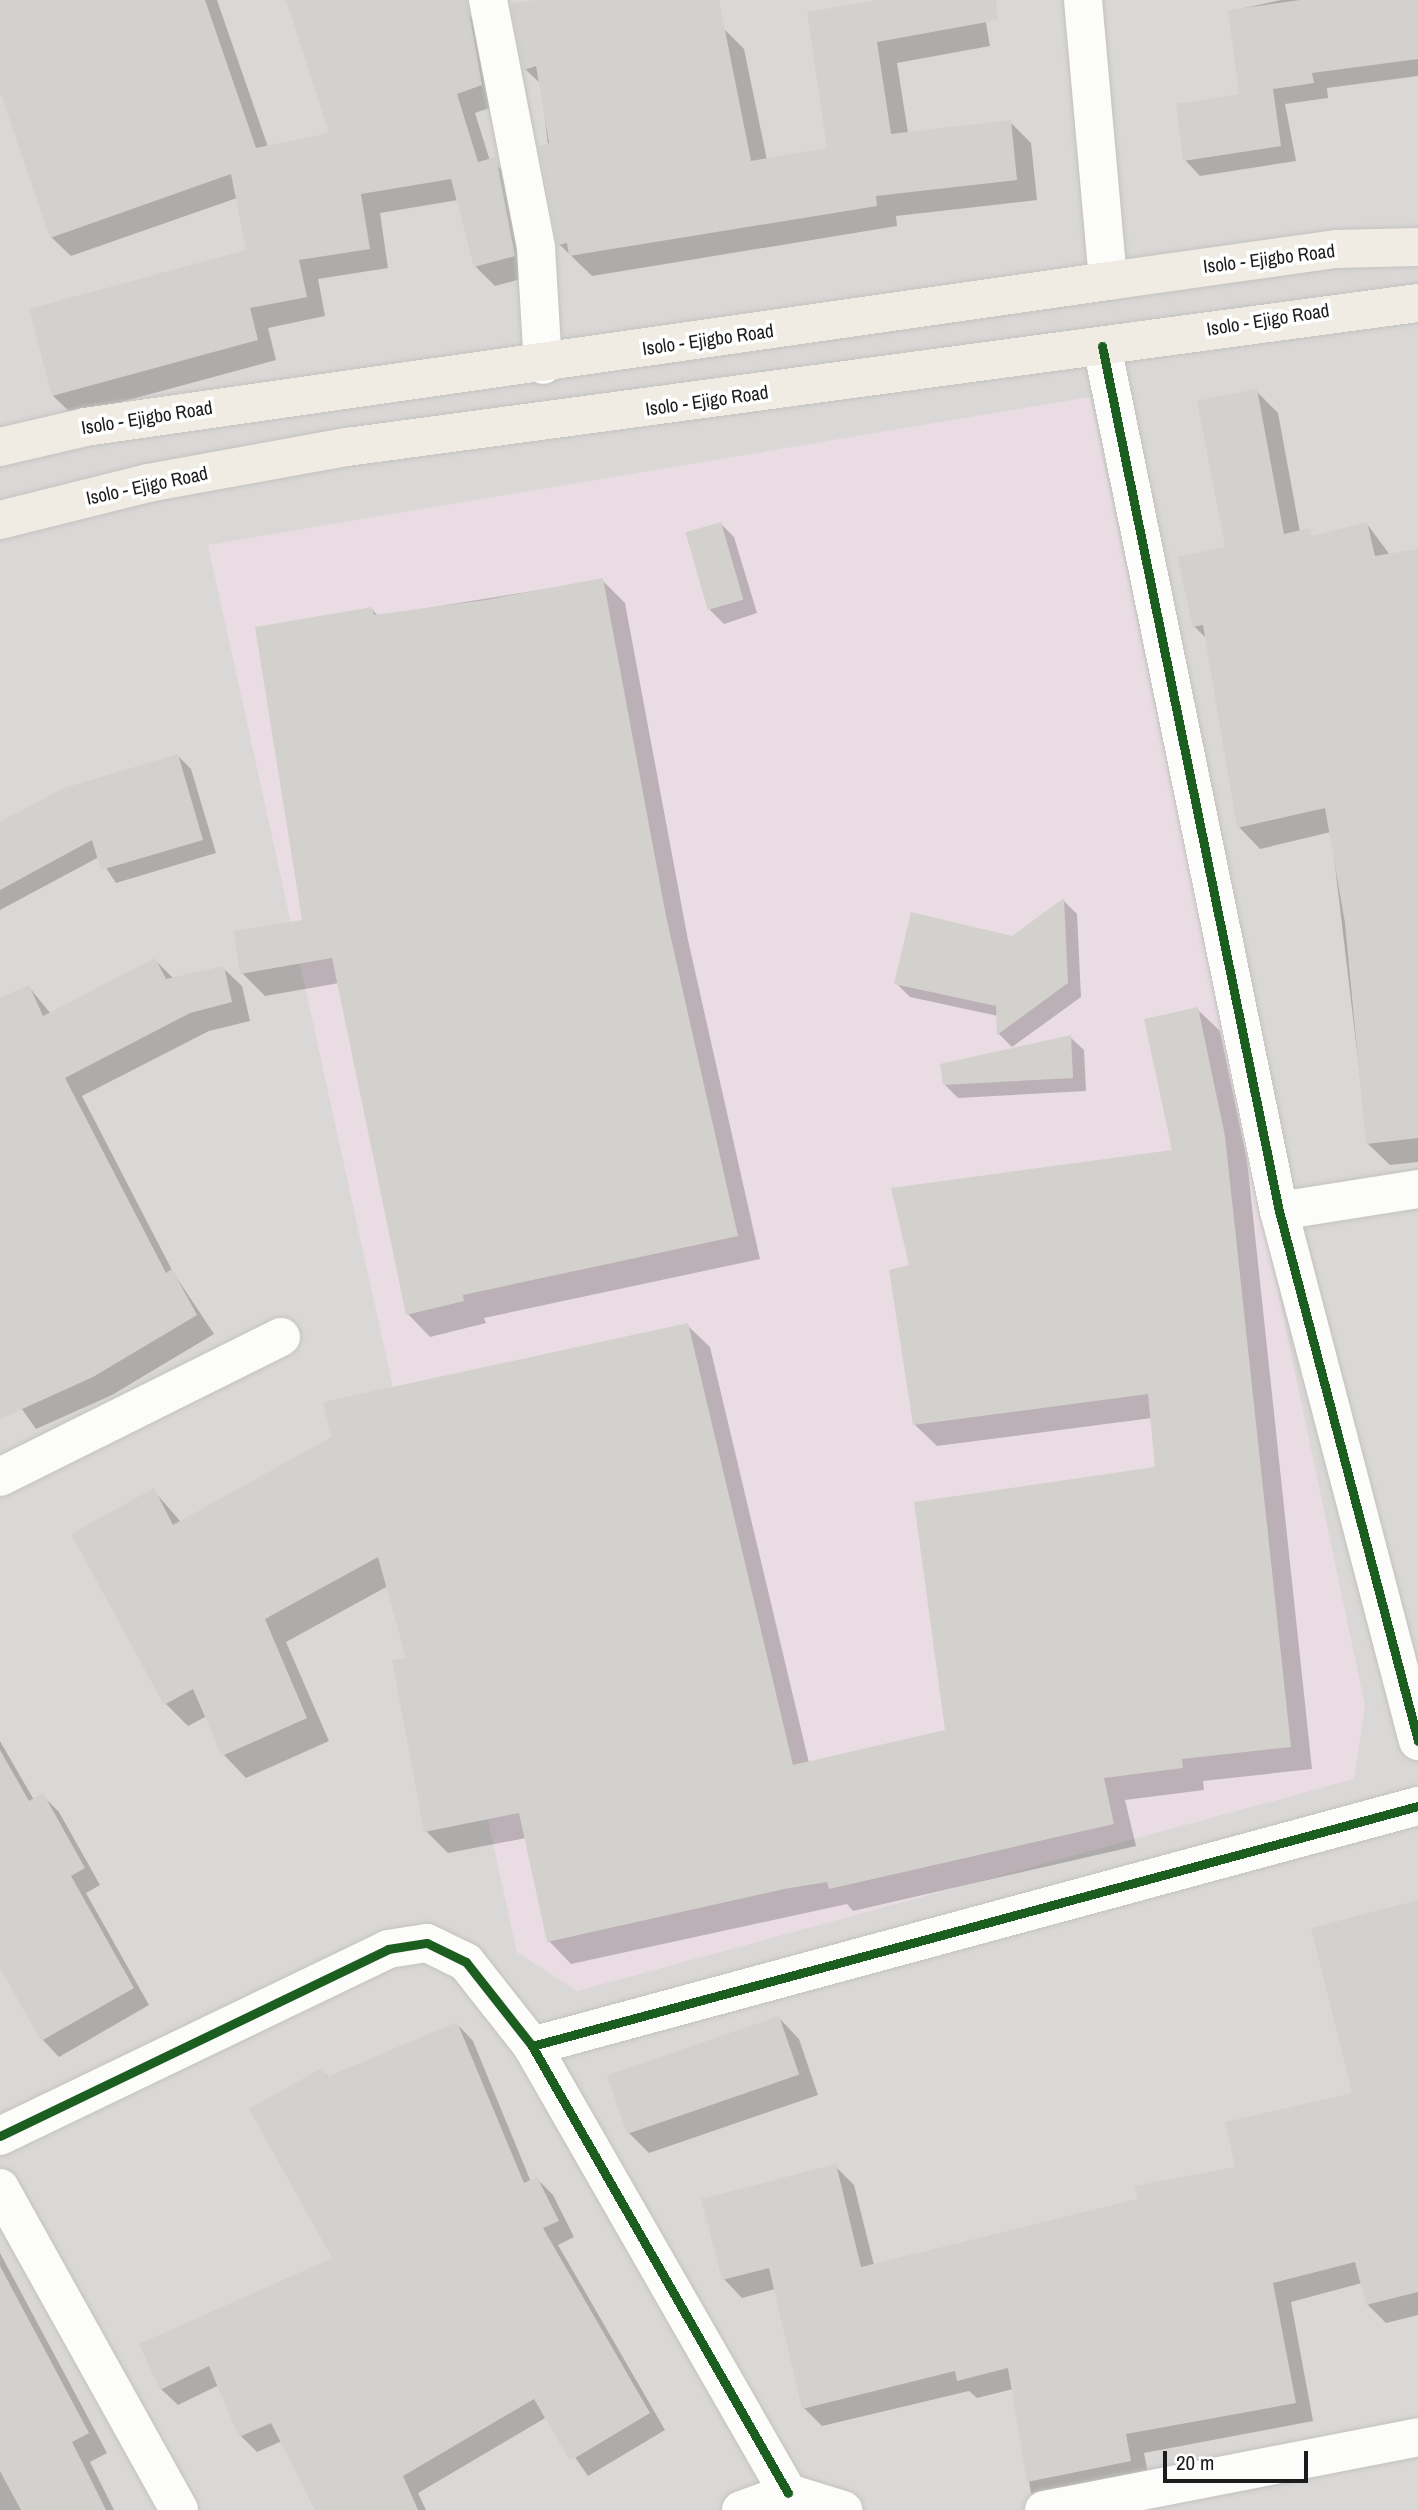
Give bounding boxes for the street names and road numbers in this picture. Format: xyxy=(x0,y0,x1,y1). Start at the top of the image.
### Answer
street label: Isolo - Ejigbo Road xyxy=(1202,240,1336,278)
street label: Isolo - Ejigo Road xyxy=(1205,299,1331,341)
street label: Isolo - Ejigbo Road xyxy=(641,319,775,361)
street label: Isolo - Ejigo Road xyxy=(644,381,770,421)
street label: Isolo - Ejigbo Road xyxy=(80,396,214,440)
street label: Isolo - Ejigo Road xyxy=(84,462,210,510)

